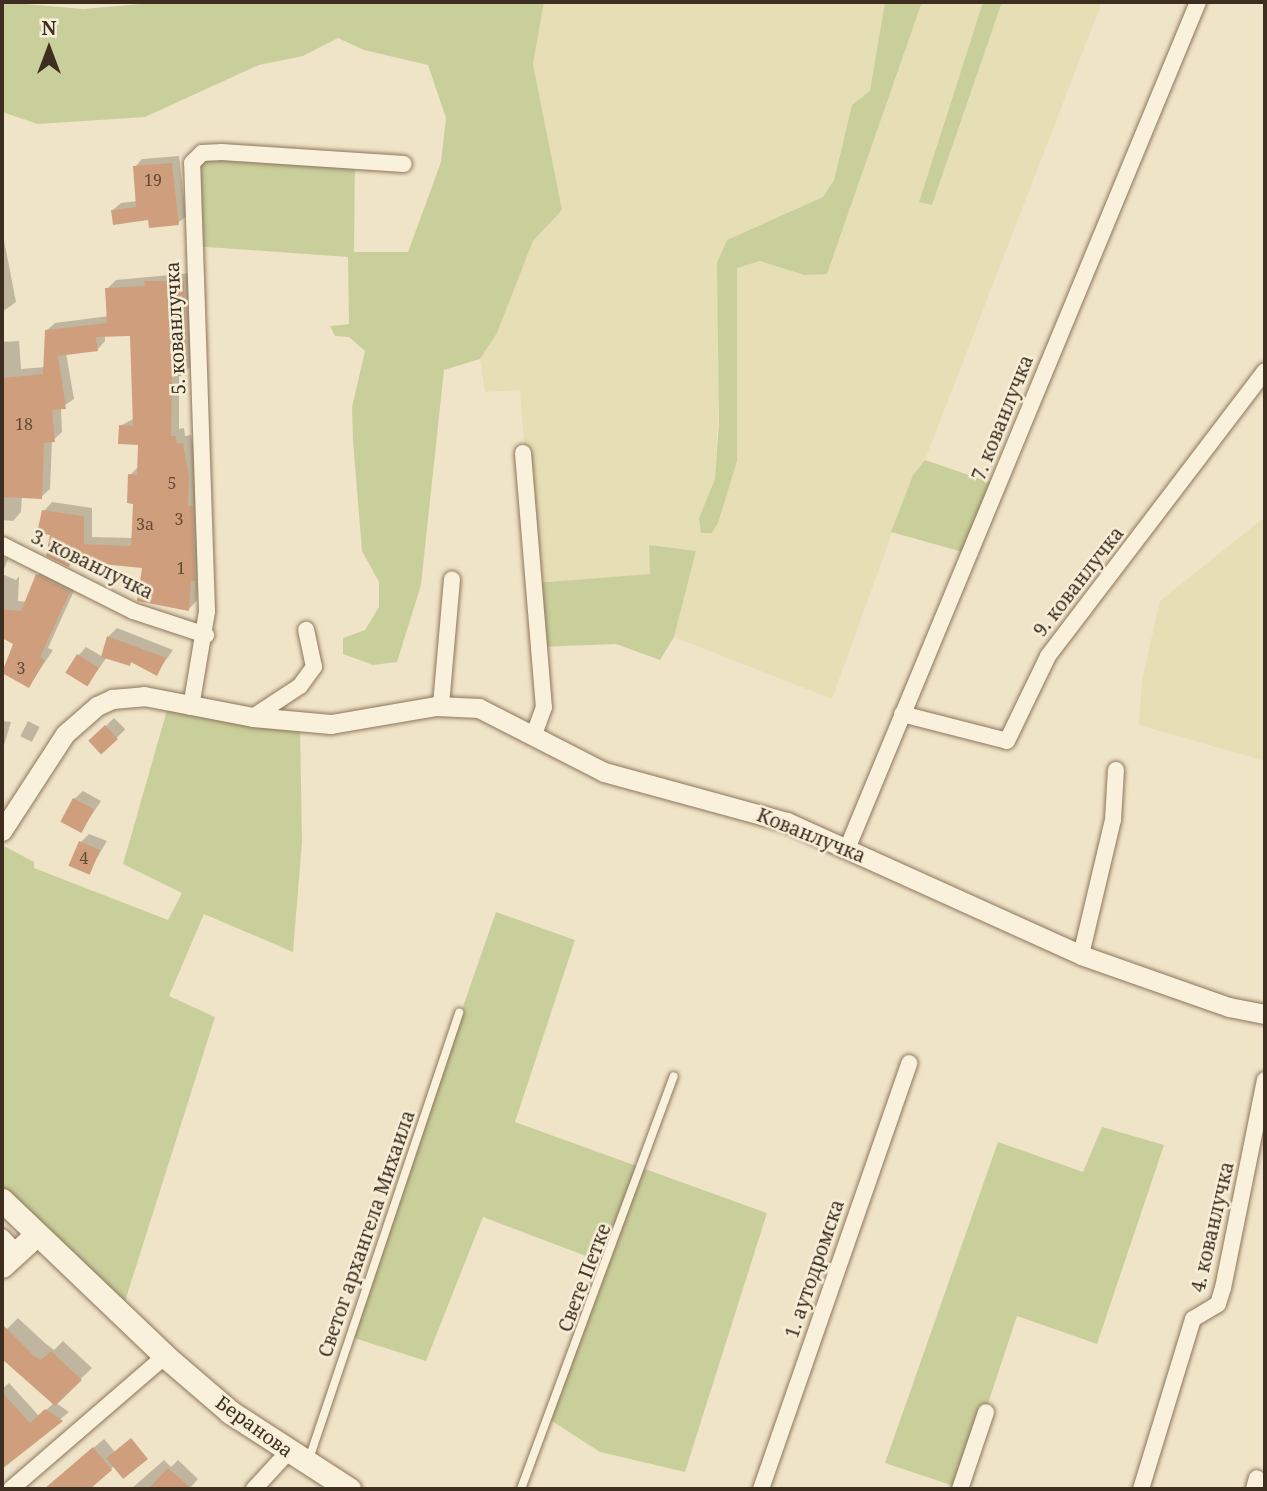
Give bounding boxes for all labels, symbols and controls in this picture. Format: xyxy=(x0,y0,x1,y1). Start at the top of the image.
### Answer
north arrow xyxy=(14,14,84,84)
text: N xyxy=(42,15,56,41)
house number: 19 xyxy=(144,170,162,190)
street label: 5. кованлучка xyxy=(161,261,191,395)
street label: 7. кованлучка xyxy=(967,352,1039,484)
house number: 18 xyxy=(15,414,33,434)
house number: 5 xyxy=(168,473,176,493)
house number: 3 xyxy=(175,509,183,529)
house number: 3a xyxy=(136,514,154,534)
street label: 9. кованлучка xyxy=(1029,523,1129,641)
street label: 3. кованлучка xyxy=(27,526,157,604)
house number: 1 xyxy=(177,558,185,578)
house number: 3 xyxy=(17,658,25,678)
street label: Кованлучка xyxy=(753,804,869,868)
house number: 4 xyxy=(80,848,88,868)
street label: Светог архангела Михаила xyxy=(314,1108,420,1360)
street label: 4. кованлучка xyxy=(1187,1160,1239,1294)
street label: 1. аутодромска xyxy=(781,1197,849,1341)
street label: Свете Петке xyxy=(554,1221,616,1335)
street label: Беранова xyxy=(211,1391,297,1463)

